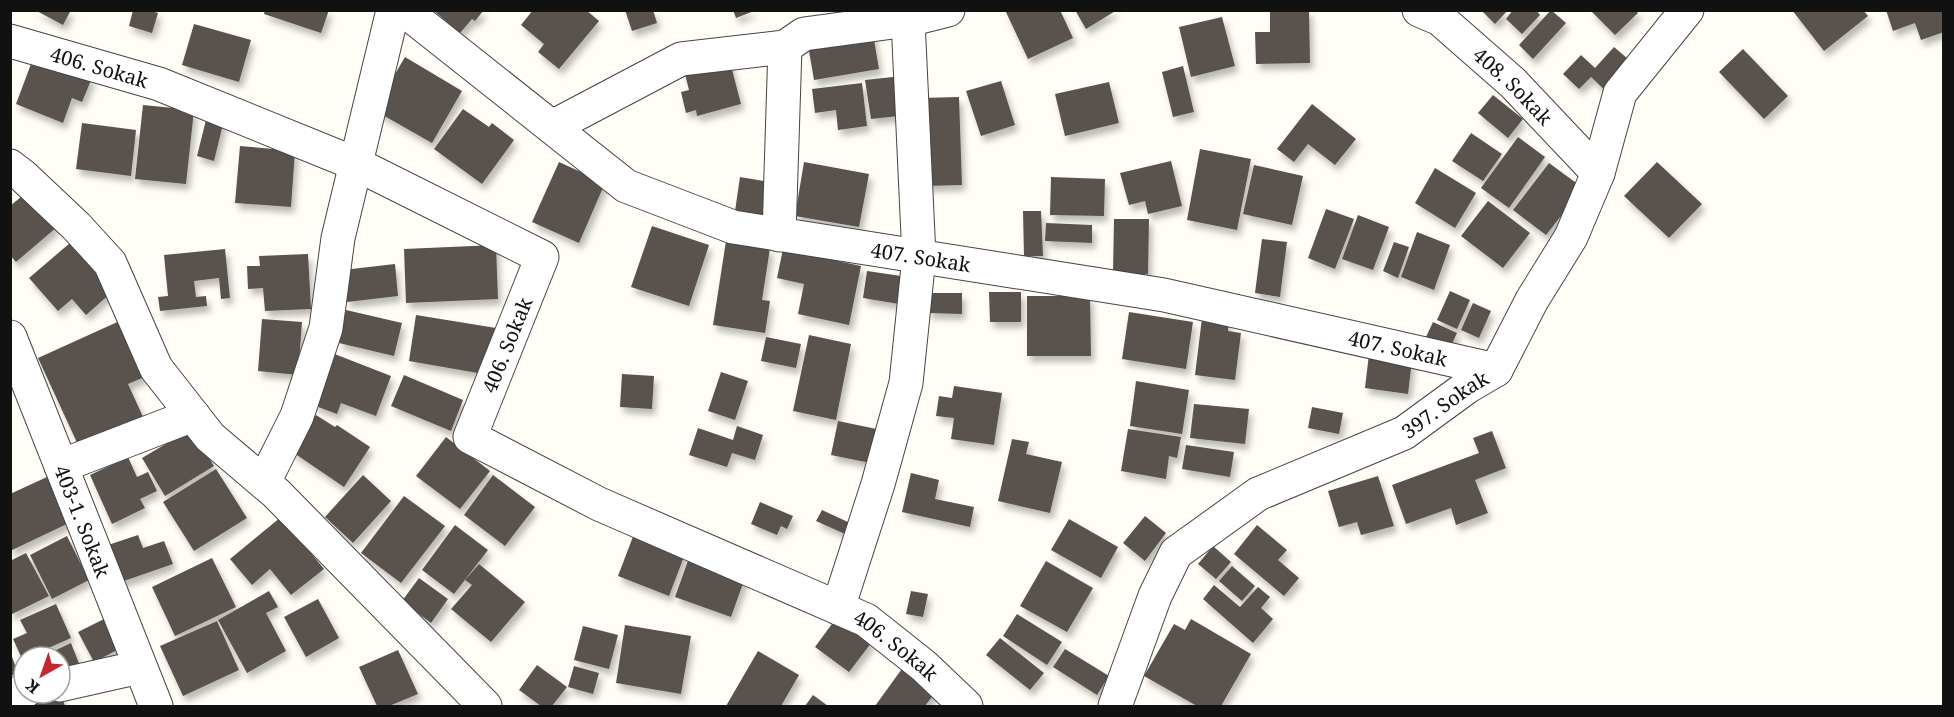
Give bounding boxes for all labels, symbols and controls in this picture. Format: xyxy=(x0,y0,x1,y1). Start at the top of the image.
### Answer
street label: 406. Sokak xyxy=(47,40,152,94)
street label: 408. Sokak xyxy=(1468,41,1559,131)
street label: 407. Sokak xyxy=(869,235,973,278)
street label: 406. Sokak xyxy=(476,293,539,397)
street label: 407. Sokak xyxy=(1346,324,1450,372)
street label: 397. Sokak xyxy=(1396,364,1493,444)
street label: 403-1. Sokak xyxy=(49,461,117,581)
street label: 406. Sokak xyxy=(850,603,945,687)
north arrow xyxy=(12,645,72,705)
text: K xyxy=(21,674,44,699)

